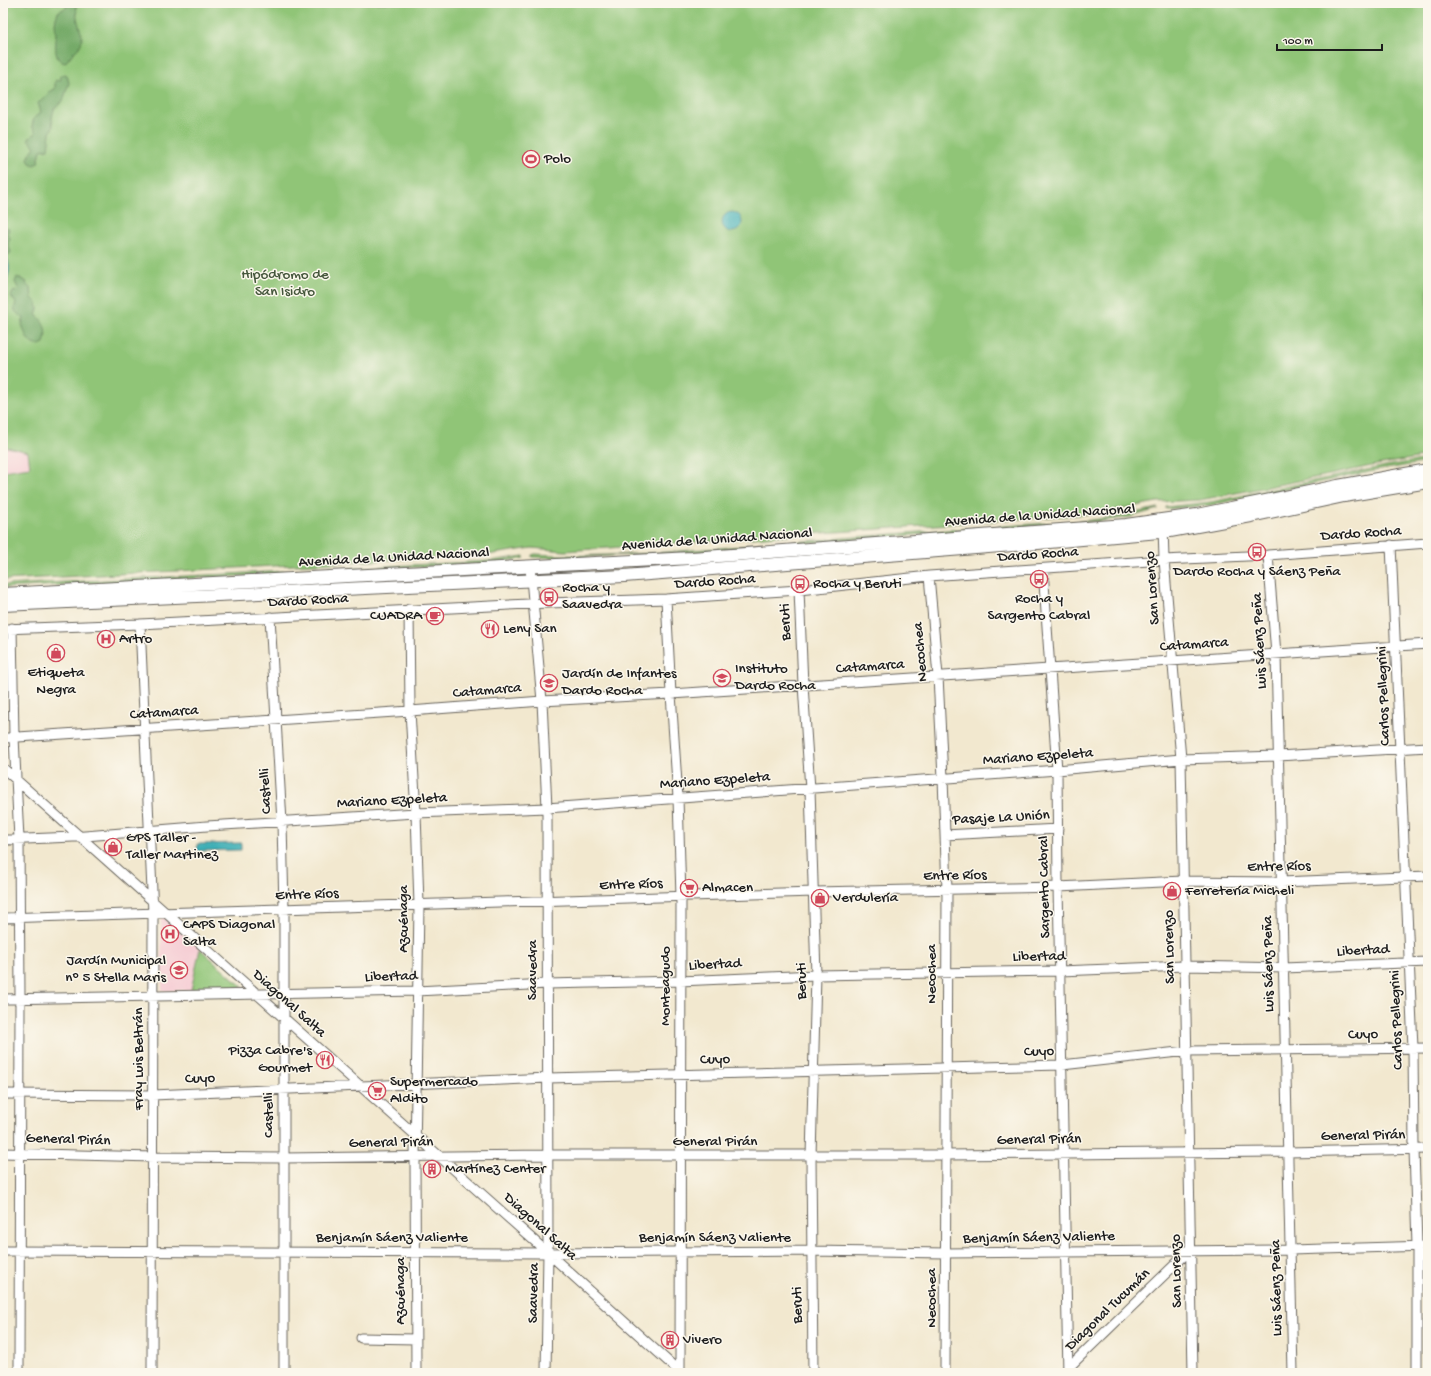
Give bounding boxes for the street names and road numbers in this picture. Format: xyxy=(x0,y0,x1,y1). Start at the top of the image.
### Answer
street label: Avenida de la Unidad Nacional xyxy=(944,500,1136,532)
street label: Dardo Rocha xyxy=(1319,522,1403,546)
street label: Avenida de la Unidad Nacional xyxy=(621,524,813,556)
street label: Dardo Rocha xyxy=(996,543,1080,567)
street label: Avenida de la Unidad Nacional xyxy=(298,544,490,572)
street label: San Lorenzo xyxy=(1141,550,1165,625)
street label: Dardo Rocha xyxy=(673,570,757,594)
street label: Dardo Rocha xyxy=(266,590,349,612)
street label: Luis Sáenz Peña xyxy=(1248,592,1272,690)
street label: Beruti xyxy=(776,603,796,642)
street label: Necochea xyxy=(909,621,933,682)
street label: Catamarca xyxy=(1159,634,1230,656)
street label: Carlos Pellegrini xyxy=(1373,646,1395,746)
street label: Catamarca xyxy=(835,656,906,678)
street label: Catamarca xyxy=(452,679,523,703)
street label: Catamarca xyxy=(129,702,200,724)
street label: Mariano Ezpeleta xyxy=(982,744,1094,770)
street label: Castelli xyxy=(256,768,276,814)
street label: Mariano Ezpeleta xyxy=(659,768,771,794)
street label: Mariano Ezpeleta xyxy=(336,789,448,813)
street label: Pasaje La Unión xyxy=(951,806,1050,830)
street label: Sargento Cabral xyxy=(1035,835,1055,939)
street label: Entre Ríos xyxy=(1247,857,1311,877)
street label: Entre Ríos xyxy=(923,866,987,886)
street label: Entre Ríos xyxy=(599,875,664,895)
street label: Entre Ríos xyxy=(275,885,340,905)
street label: Azcuénaga xyxy=(395,885,413,953)
street label: San Lorenzo xyxy=(1160,910,1180,984)
street label: Luis Sáenz Peña xyxy=(1259,915,1279,1012)
street label: Saavedra xyxy=(524,939,542,1000)
street label: Libertad xyxy=(1336,941,1391,961)
street label: Necochea xyxy=(923,944,941,1004)
street label: Monteagudo xyxy=(657,946,675,1026)
street label: Libertad xyxy=(1012,948,1067,966)
street label: Libertad xyxy=(688,955,743,975)
street label: Beruti xyxy=(793,962,811,1001)
street label: Diagonal Salta xyxy=(248,966,330,1042)
street label: Libertad xyxy=(364,967,419,987)
street label: Carlos Pellegrini xyxy=(1386,970,1408,1070)
street label: Fray Luis Beltrán xyxy=(130,1008,148,1111)
street label: Cuyo xyxy=(1348,1026,1379,1044)
street label: Cuyo xyxy=(1024,1042,1055,1062)
street label: Cuyo xyxy=(700,1051,731,1069)
street label: Cuyo xyxy=(185,1069,216,1089)
street label: Castelli xyxy=(260,1092,278,1138)
street label: General Pirán xyxy=(1320,1126,1406,1146)
street label: General Pirán xyxy=(25,1130,111,1150)
street label: General Pirán xyxy=(996,1130,1082,1150)
street label: General Pirán xyxy=(348,1133,434,1153)
street label: General Pirán xyxy=(673,1133,757,1151)
street label: Diagonal Salta xyxy=(499,1189,581,1265)
street label: Benjamín Sáenz Valiente xyxy=(962,1228,1115,1248)
street label: Benjamín Sáenz Valiente xyxy=(315,1229,468,1247)
street label: Benjamín Sáenz Valiente xyxy=(638,1229,791,1247)
street label: San Lorenzo xyxy=(1167,1234,1187,1308)
street label: Luis Sáenz Peña xyxy=(1267,1239,1287,1336)
street label: Azcuénaga xyxy=(392,1257,410,1325)
street label: Saavedra xyxy=(524,1262,544,1323)
street label: Diagonal Tucumán xyxy=(1061,1265,1154,1356)
street label: Necochea xyxy=(923,1268,941,1328)
street label: Beruti xyxy=(789,1286,807,1325)

